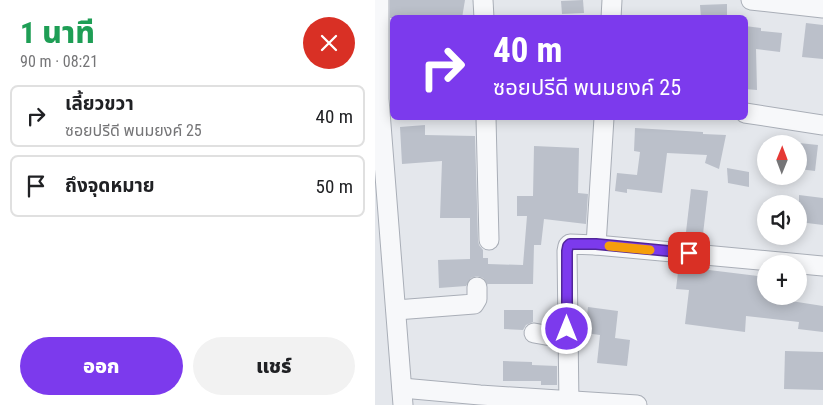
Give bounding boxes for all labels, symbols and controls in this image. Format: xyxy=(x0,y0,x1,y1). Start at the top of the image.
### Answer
text: 1 นาที xyxy=(20,15,95,50)
button: close xyxy=(303,17,355,69)
text: 40 m xyxy=(493,30,562,71)
icon: right xyxy=(410,35,475,100)
text: 90 m · 08:21 xyxy=(20,52,98,71)
text: ซอยปรีดี พนมยงค์ 25 xyxy=(493,75,681,100)
text: เลี้ยวขวา xyxy=(65,92,134,115)
icon: right xyxy=(22,102,50,130)
text: 40 m xyxy=(316,105,353,128)
text: ซอยปรีดี พนมยงค์ 25 xyxy=(65,121,202,140)
north arrow xyxy=(757,135,807,185)
map controls xyxy=(757,135,807,305)
icon: arrive xyxy=(22,172,50,200)
text: ถึงจุดหมาย xyxy=(65,174,155,197)
text: 50 m xyxy=(316,175,353,198)
button: sound xyxy=(757,195,807,245)
pin xyxy=(668,232,710,274)
icon: arrive xyxy=(675,239,703,267)
button: + xyxy=(757,255,807,305)
position arrow xyxy=(540,302,592,354)
button: ออก xyxy=(20,337,183,395)
button: แชร์ xyxy=(193,337,355,395)

